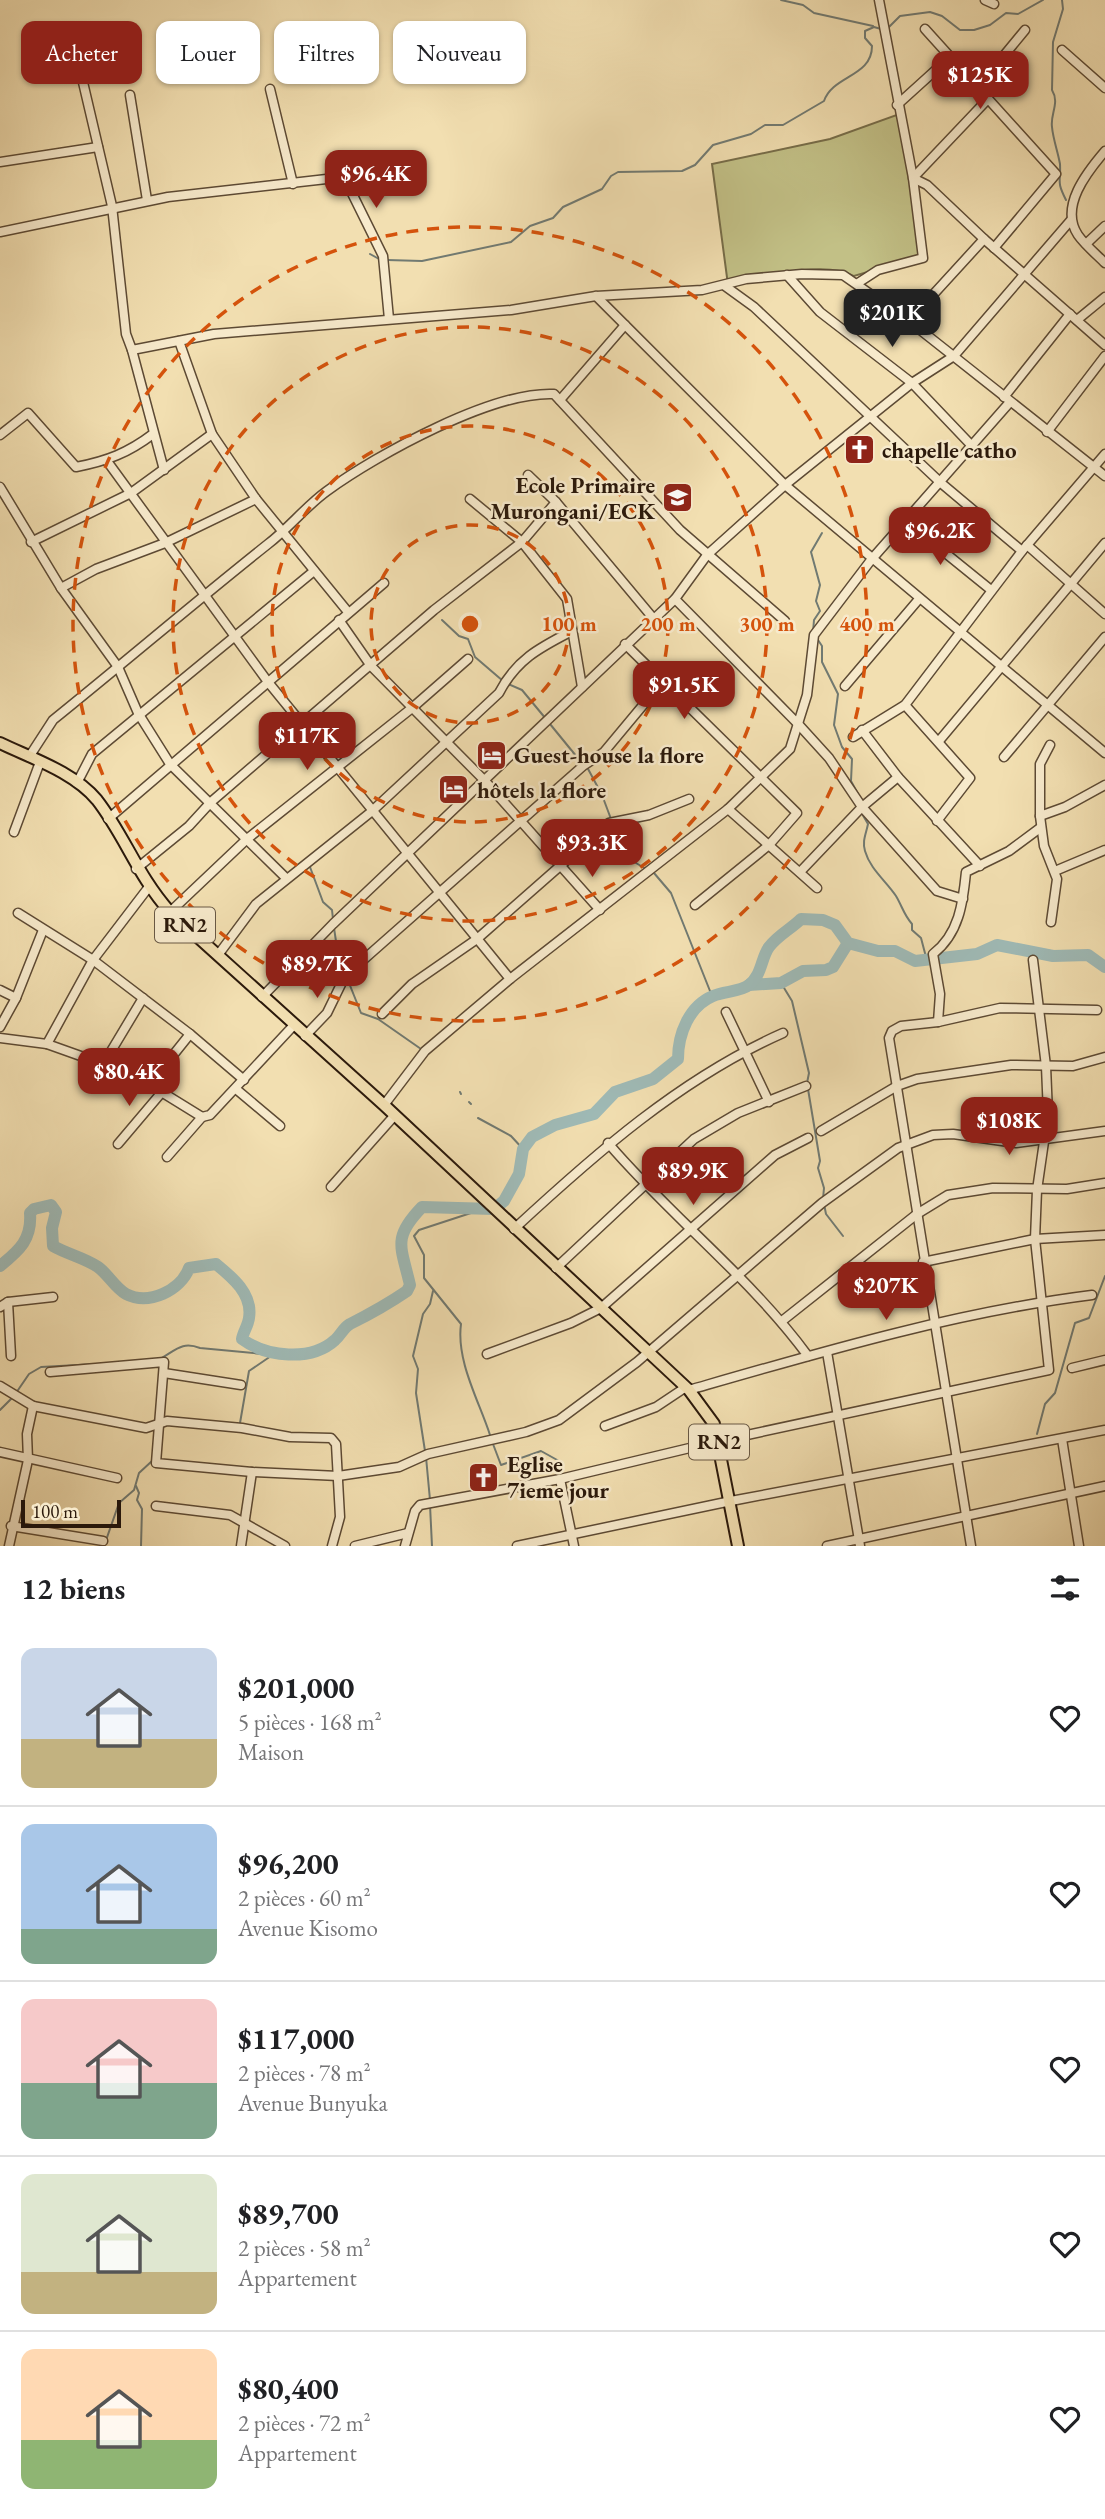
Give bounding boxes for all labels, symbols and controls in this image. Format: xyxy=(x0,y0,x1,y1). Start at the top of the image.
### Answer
chip: Acheter xyxy=(21,21,142,84)
chip: Louer xyxy=(156,21,260,84)
chip: Filtres xyxy=(274,21,379,84)
chip: Nouveau xyxy=(393,21,526,84)
pin: $125K xyxy=(931,52,1029,111)
text: $125K xyxy=(948,59,1012,89)
pin: $96.4K xyxy=(319,150,433,210)
text: $96.4K xyxy=(341,158,411,188)
pin: $201K xyxy=(843,290,941,349)
text: $201K xyxy=(860,297,924,327)
church icon: chapelle catho xyxy=(842,433,876,467)
place label: chapelle catho xyxy=(882,435,1017,465)
place label: Ecole Primaire Murongani/ECK xyxy=(490,470,655,526)
school or university icon: Ecole Primaire Murongani/ECK xyxy=(661,481,695,515)
pin: $96.2K xyxy=(883,508,997,567)
text: $96.2K xyxy=(905,515,975,545)
text: 100 m xyxy=(541,610,597,637)
text: 200 m xyxy=(640,610,696,637)
text: 300 m xyxy=(739,610,795,637)
text: 400 m xyxy=(839,610,895,637)
centre of rings xyxy=(458,612,482,636)
pin: $91.5K xyxy=(627,662,741,721)
text: $91.5K xyxy=(649,669,719,699)
pin: $117K xyxy=(258,712,356,772)
text: $117K xyxy=(275,720,339,750)
hotel icon: Guest-house la flore xyxy=(474,738,508,772)
place label: Guest-house la flore xyxy=(514,740,704,770)
hotel icon: hôtels la flore xyxy=(437,773,471,807)
place label: hôtels la flore xyxy=(477,775,606,805)
pin: $93.3K xyxy=(535,820,649,879)
text: $93.3K xyxy=(557,827,627,857)
road number: RN2 xyxy=(155,908,215,942)
pin: $89.7K xyxy=(260,940,374,1000)
text: $89.7K xyxy=(282,948,352,978)
pin: $80.4K xyxy=(72,1048,186,1108)
text: $80.4K xyxy=(94,1056,164,1086)
pin: $108K xyxy=(960,1098,1058,1157)
text: $108K xyxy=(977,1105,1041,1135)
pin: $89.9K xyxy=(636,1148,750,1207)
text: $89.9K xyxy=(658,1155,728,1185)
pin: $207K xyxy=(837,1262,935,1322)
text: $207K xyxy=(854,1270,918,1300)
road number: RN2 xyxy=(689,1424,749,1460)
place label: Eglise 7ieme jour xyxy=(507,1449,610,1505)
church icon: Eglise 7ieme jour xyxy=(467,1460,501,1494)
scale bar xyxy=(21,1497,121,1529)
text: 100 m xyxy=(32,1499,78,1524)
text: 12 biens xyxy=(21,1569,125,1608)
icon: filters xyxy=(1046,1569,1084,1607)
text: $201,000 xyxy=(238,1668,354,1707)
icon: home xyxy=(77,1676,161,1760)
icon: heart xyxy=(1046,1699,1084,1737)
text: 5 pièces · 168 m² xyxy=(238,1707,382,1737)
text: Maison xyxy=(238,1737,304,1767)
text: $96,200 xyxy=(238,1844,339,1883)
icon: home xyxy=(77,1852,161,1936)
icon: heart xyxy=(1046,1875,1084,1913)
text: 2 pièces · 60 m² xyxy=(238,1883,371,1913)
text: Avenue Kisomo xyxy=(238,1913,378,1943)
text: $117,000 xyxy=(238,2019,354,2058)
icon: home xyxy=(77,2027,161,2111)
icon: heart xyxy=(1046,2050,1084,2088)
text: 2 pièces · 78 m² xyxy=(238,2058,371,2088)
text: Avenue Bunyuka xyxy=(238,2088,388,2118)
text: $89,700 xyxy=(238,2194,339,2233)
icon: home xyxy=(77,2202,161,2286)
icon: heart xyxy=(1046,2225,1084,2263)
text: 2 pièces · 58 m² xyxy=(238,2233,371,2263)
text: Appartement xyxy=(238,2263,357,2293)
text: $80,400 xyxy=(238,2369,339,2408)
icon: home xyxy=(77,2377,161,2461)
icon: heart xyxy=(1046,2400,1084,2438)
text: 2 pièces · 72 m² xyxy=(238,2408,371,2438)
text: Appartement xyxy=(238,2438,357,2468)

